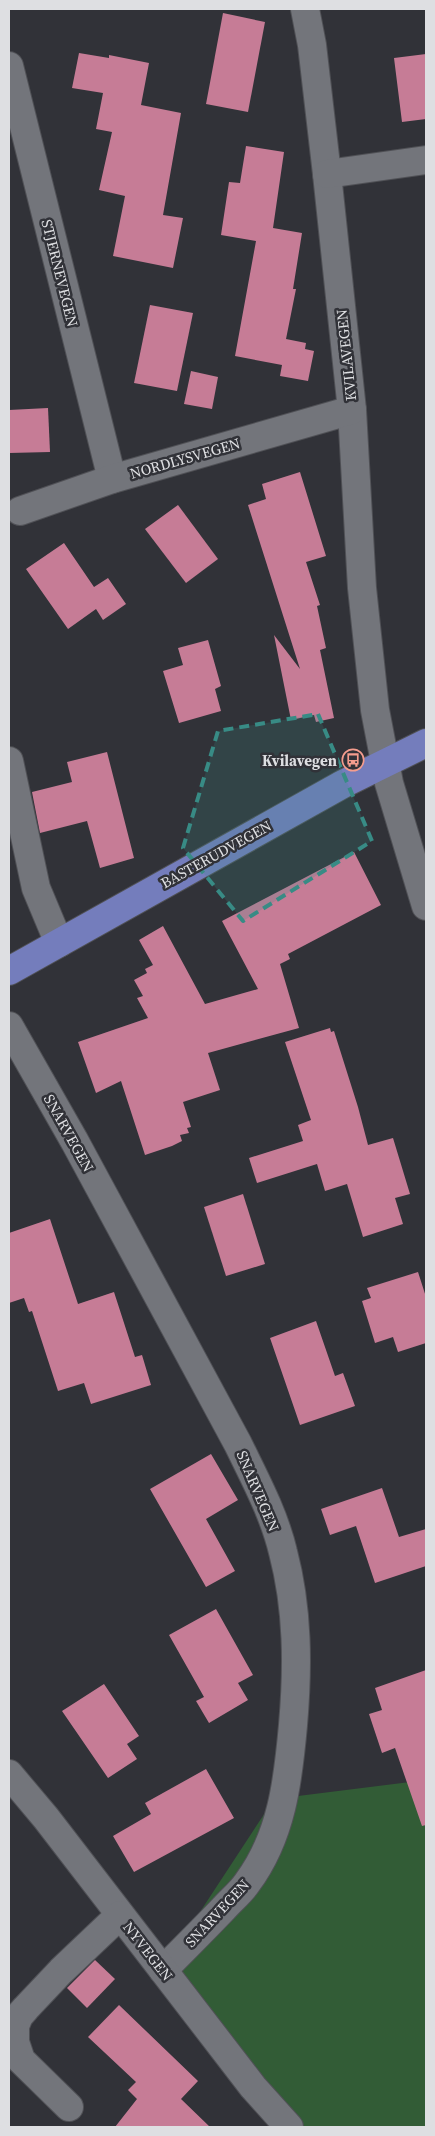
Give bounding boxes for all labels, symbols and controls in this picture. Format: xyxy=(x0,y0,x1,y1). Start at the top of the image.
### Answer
street label: STJERNEVEGEN xyxy=(37,217,83,329)
street label: KVILAVEGEN xyxy=(331,308,361,402)
street label: NORDLYSVEGEN xyxy=(127,432,243,484)
bus stop icon: Kvilavegen xyxy=(341,748,365,772)
place label: Kvilavegen xyxy=(262,750,337,771)
street label: BASTERUDVEGEN xyxy=(157,815,275,893)
street label: SNARVEGEN xyxy=(39,1090,99,1176)
street label: SNARVEGEN xyxy=(232,1447,284,1535)
street label: SNARVEGEN xyxy=(180,1874,254,1952)
street label: NYVEGEN xyxy=(118,1917,178,1985)

